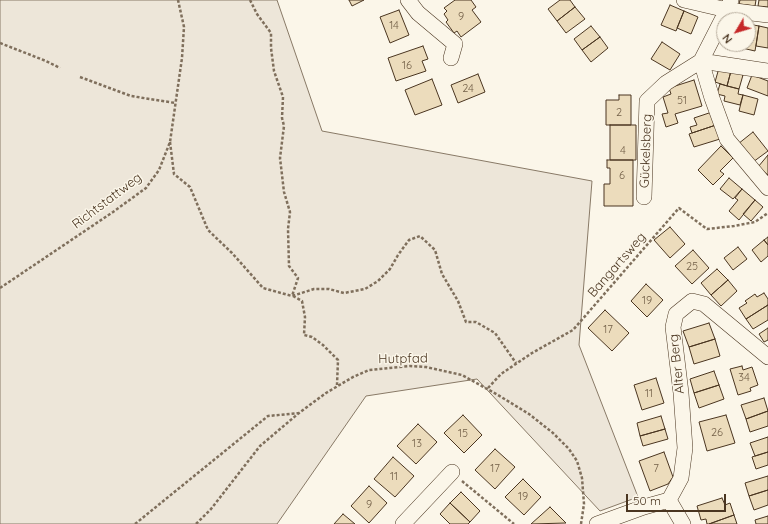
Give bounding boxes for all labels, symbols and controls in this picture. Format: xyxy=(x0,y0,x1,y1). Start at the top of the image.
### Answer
house number: 9 xyxy=(458,10,464,24)
north arrow xyxy=(716,12,756,52)
house number: 14 xyxy=(389,19,399,33)
text: N xyxy=(719,31,735,46)
house number: 16 xyxy=(402,59,412,73)
house number: 24 xyxy=(462,82,474,96)
house number: 51 xyxy=(677,94,687,108)
house number: 2 xyxy=(616,106,622,120)
street label: Gückelsberg xyxy=(637,114,655,188)
house number: 4 xyxy=(620,144,626,158)
house number: 6 xyxy=(619,169,625,183)
street label: Richtstattweg xyxy=(69,170,145,232)
street label: Bangartsweg xyxy=(585,229,649,301)
house number: 25 xyxy=(686,260,698,274)
house number: 19 xyxy=(642,294,652,308)
house number: 17 xyxy=(603,323,613,337)
street label: Alter Berg xyxy=(666,333,688,395)
street label: Hutpfad xyxy=(378,351,428,367)
house number: 34 xyxy=(738,371,750,385)
house number: 11 xyxy=(645,387,653,401)
house number: 26 xyxy=(711,426,723,440)
house number: 15 xyxy=(458,427,468,441)
house number: 13 xyxy=(412,437,422,451)
house number: 17 xyxy=(490,462,500,476)
house number: 7 xyxy=(653,462,659,476)
house number: 11 xyxy=(390,470,398,484)
scale bar xyxy=(628,486,728,512)
house number: 19 xyxy=(518,490,528,504)
text: 50 m xyxy=(633,493,661,508)
house number: 9 xyxy=(366,498,372,512)

